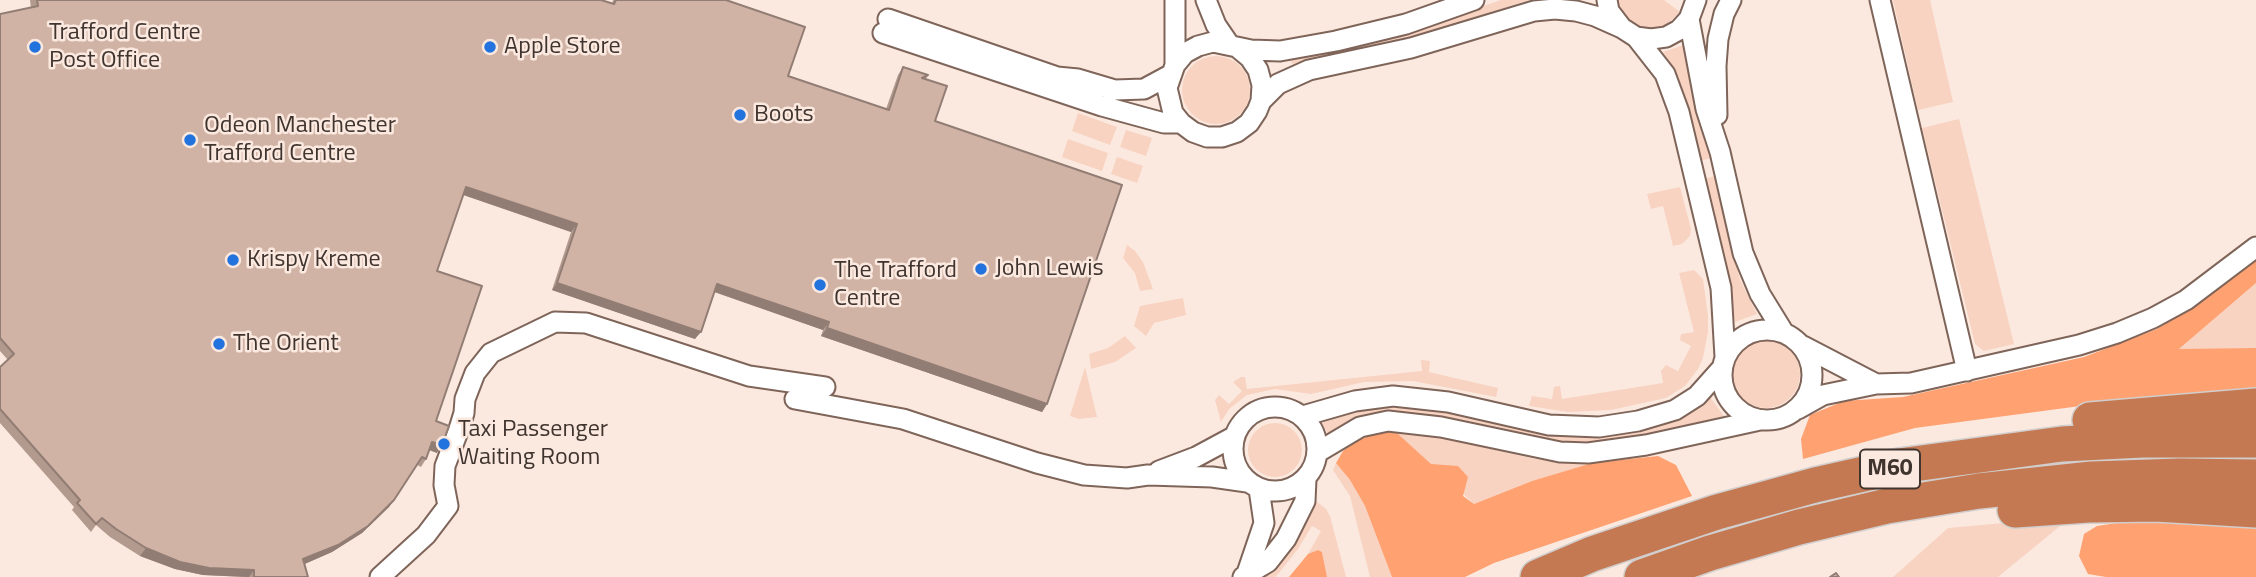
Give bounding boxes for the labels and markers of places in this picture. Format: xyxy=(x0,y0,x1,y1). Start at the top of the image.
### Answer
place label: Trafford Centre Post Office xyxy=(49,19,201,75)
place label: Apple Store xyxy=(504,33,621,61)
marker: Trafford Centre Post Office xyxy=(27,39,43,55)
marker: Apple Store xyxy=(482,39,498,55)
place label: Boots xyxy=(754,101,814,129)
marker: Boots xyxy=(732,107,748,123)
place label: Odeon Manchester Trafford Centre xyxy=(204,112,396,168)
marker: Odeon Manchester Trafford Centre xyxy=(182,132,198,148)
place label: Krispy Kreme xyxy=(247,246,381,274)
marker: Krispy Kreme xyxy=(225,252,241,268)
place label: John Lewis xyxy=(995,255,1104,283)
place label: The Trafford Centre xyxy=(834,257,957,313)
marker: John Lewis xyxy=(973,261,989,277)
marker: The Trafford Centre xyxy=(812,277,828,293)
place label: The Orient xyxy=(233,330,339,358)
marker: The Orient xyxy=(211,336,227,352)
place label: Taxi Passenger Waiting Room xyxy=(458,416,608,472)
marker: Taxi Passenger Waiting Room xyxy=(436,436,452,452)

